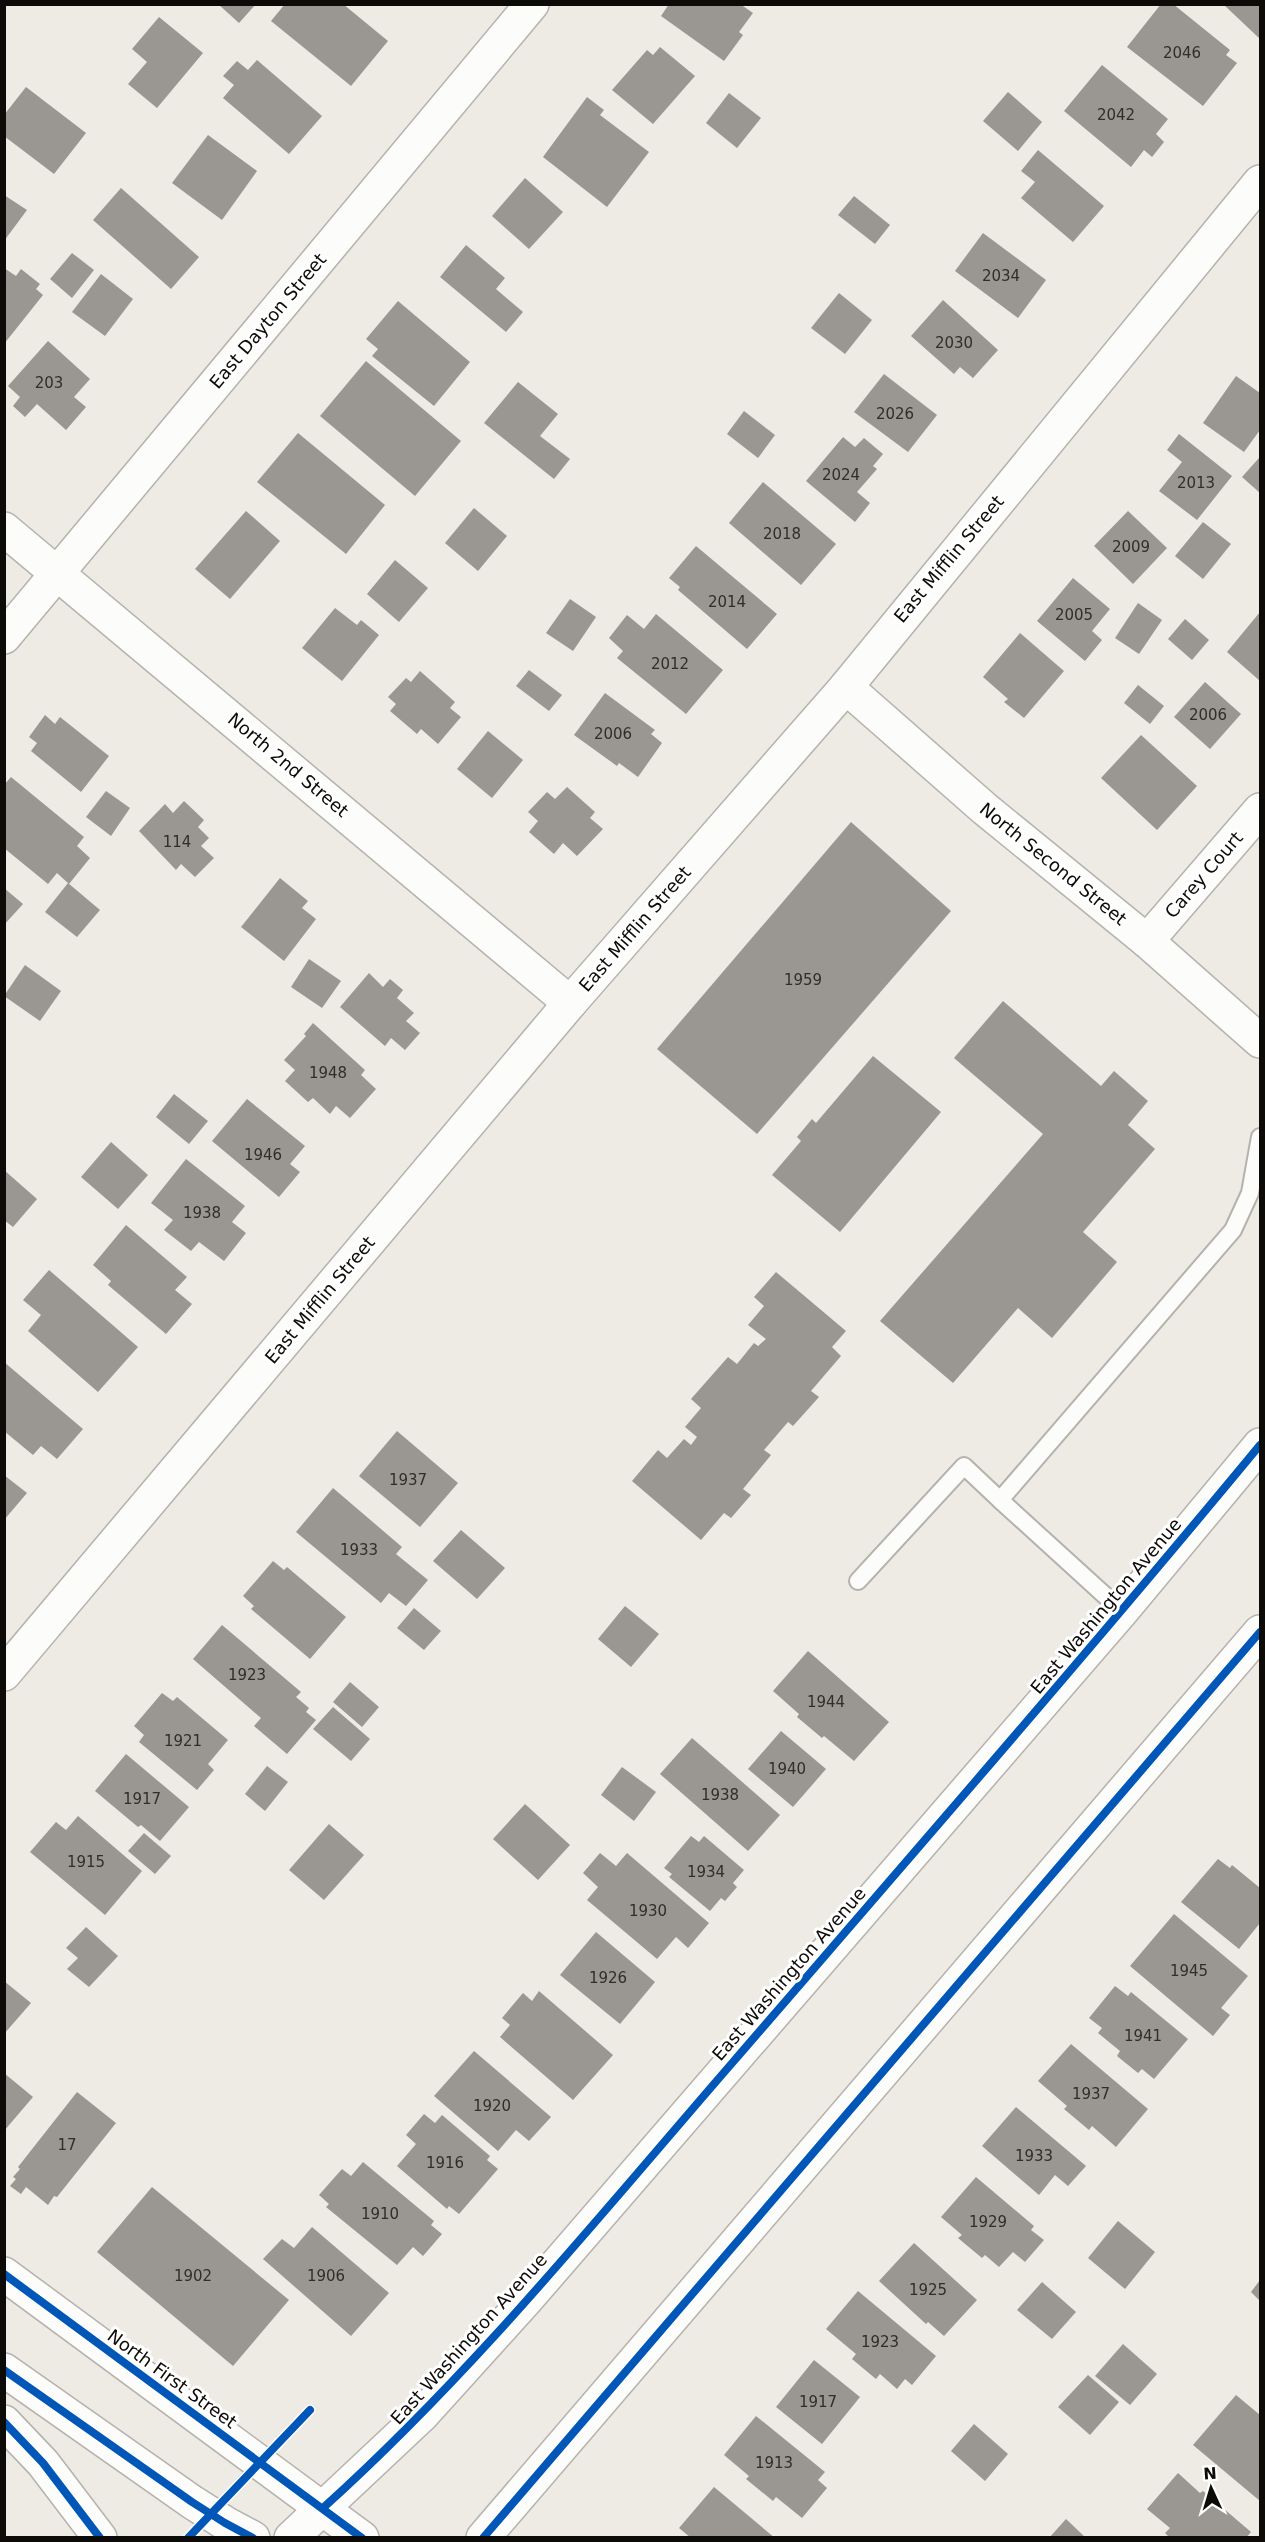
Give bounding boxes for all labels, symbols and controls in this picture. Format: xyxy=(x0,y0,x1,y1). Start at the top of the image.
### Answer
house number: 2046 xyxy=(1163,44,1201,62)
house number: 2042 xyxy=(1097,106,1135,124)
street label: East Dayton Street xyxy=(205,249,330,393)
house number: 2034 xyxy=(982,267,1020,285)
house number: 2030 xyxy=(935,334,973,352)
house number: 203 xyxy=(35,374,63,392)
house number: 2026 xyxy=(876,405,914,423)
house number: 2024 xyxy=(822,466,860,484)
house number: 2013 xyxy=(1177,474,1215,492)
street label: East Mifflin Street xyxy=(889,491,1008,626)
house number: 2018 xyxy=(763,525,801,543)
house number: 2009 xyxy=(1112,538,1150,556)
house number: 2014 xyxy=(708,593,746,611)
house number: 2005 xyxy=(1055,606,1093,624)
house number: 2012 xyxy=(651,655,689,673)
house number: 2006 xyxy=(1189,706,1227,724)
street label: North 2nd Street xyxy=(224,708,353,821)
house number: 2006 xyxy=(594,725,632,743)
street label: North Second Street xyxy=(976,798,1131,929)
street label: Carey Court xyxy=(1160,827,1247,922)
house number: 114 xyxy=(163,833,191,851)
street label: East Mifflin Street xyxy=(574,862,695,996)
house number: 1959 xyxy=(784,971,822,989)
house number: 1948 xyxy=(309,1064,347,1082)
house number: 1946 xyxy=(244,1146,282,1164)
house number: 1938 xyxy=(183,1204,221,1222)
street label: East Mifflin Street xyxy=(260,1232,379,1367)
house number: 1937 xyxy=(389,1471,427,1489)
street label: East Washington Avenue xyxy=(1026,1514,1185,1698)
house number: 1933 xyxy=(340,1541,378,1559)
house number: 1923 xyxy=(228,1666,266,1684)
house number: 1944 xyxy=(807,1693,845,1711)
house number: 1921 xyxy=(164,1732,202,1750)
house number: 1940 xyxy=(768,1760,806,1778)
house number: 1938 xyxy=(701,1786,739,1804)
house number: 1917 xyxy=(123,1790,161,1808)
house number: 1915 xyxy=(67,1853,105,1871)
house number: 1934 xyxy=(687,1863,725,1881)
street label: East Washington Avenue xyxy=(708,1883,870,2065)
house number: 1930 xyxy=(629,1902,667,1920)
house number: 1945 xyxy=(1170,1962,1208,1980)
house number: 1926 xyxy=(589,1969,627,1987)
house number: 1941 xyxy=(1124,2027,1162,2045)
house number: 1937 xyxy=(1072,2085,1110,2103)
house number: 1920 xyxy=(473,2097,511,2115)
house number: 17 xyxy=(57,2136,77,2154)
house number: 1933 xyxy=(1015,2147,1053,2165)
house number: 1916 xyxy=(426,2154,464,2172)
house number: 1910 xyxy=(361,2205,399,2223)
house number: 1929 xyxy=(969,2213,1007,2231)
street label: East Washington Avenue xyxy=(386,2249,551,2429)
house number: 1902 xyxy=(174,2267,212,2285)
house number: 1906 xyxy=(307,2267,345,2285)
house number: 1925 xyxy=(909,2281,947,2299)
street label: North First Street xyxy=(104,2325,241,2432)
house number: 1923 xyxy=(861,2333,899,2351)
house number: 1917 xyxy=(799,2393,837,2411)
house number: 1913 xyxy=(755,2454,793,2472)
north arrow xyxy=(1181,2458,1241,2518)
text: N xyxy=(1203,2464,1217,2483)

